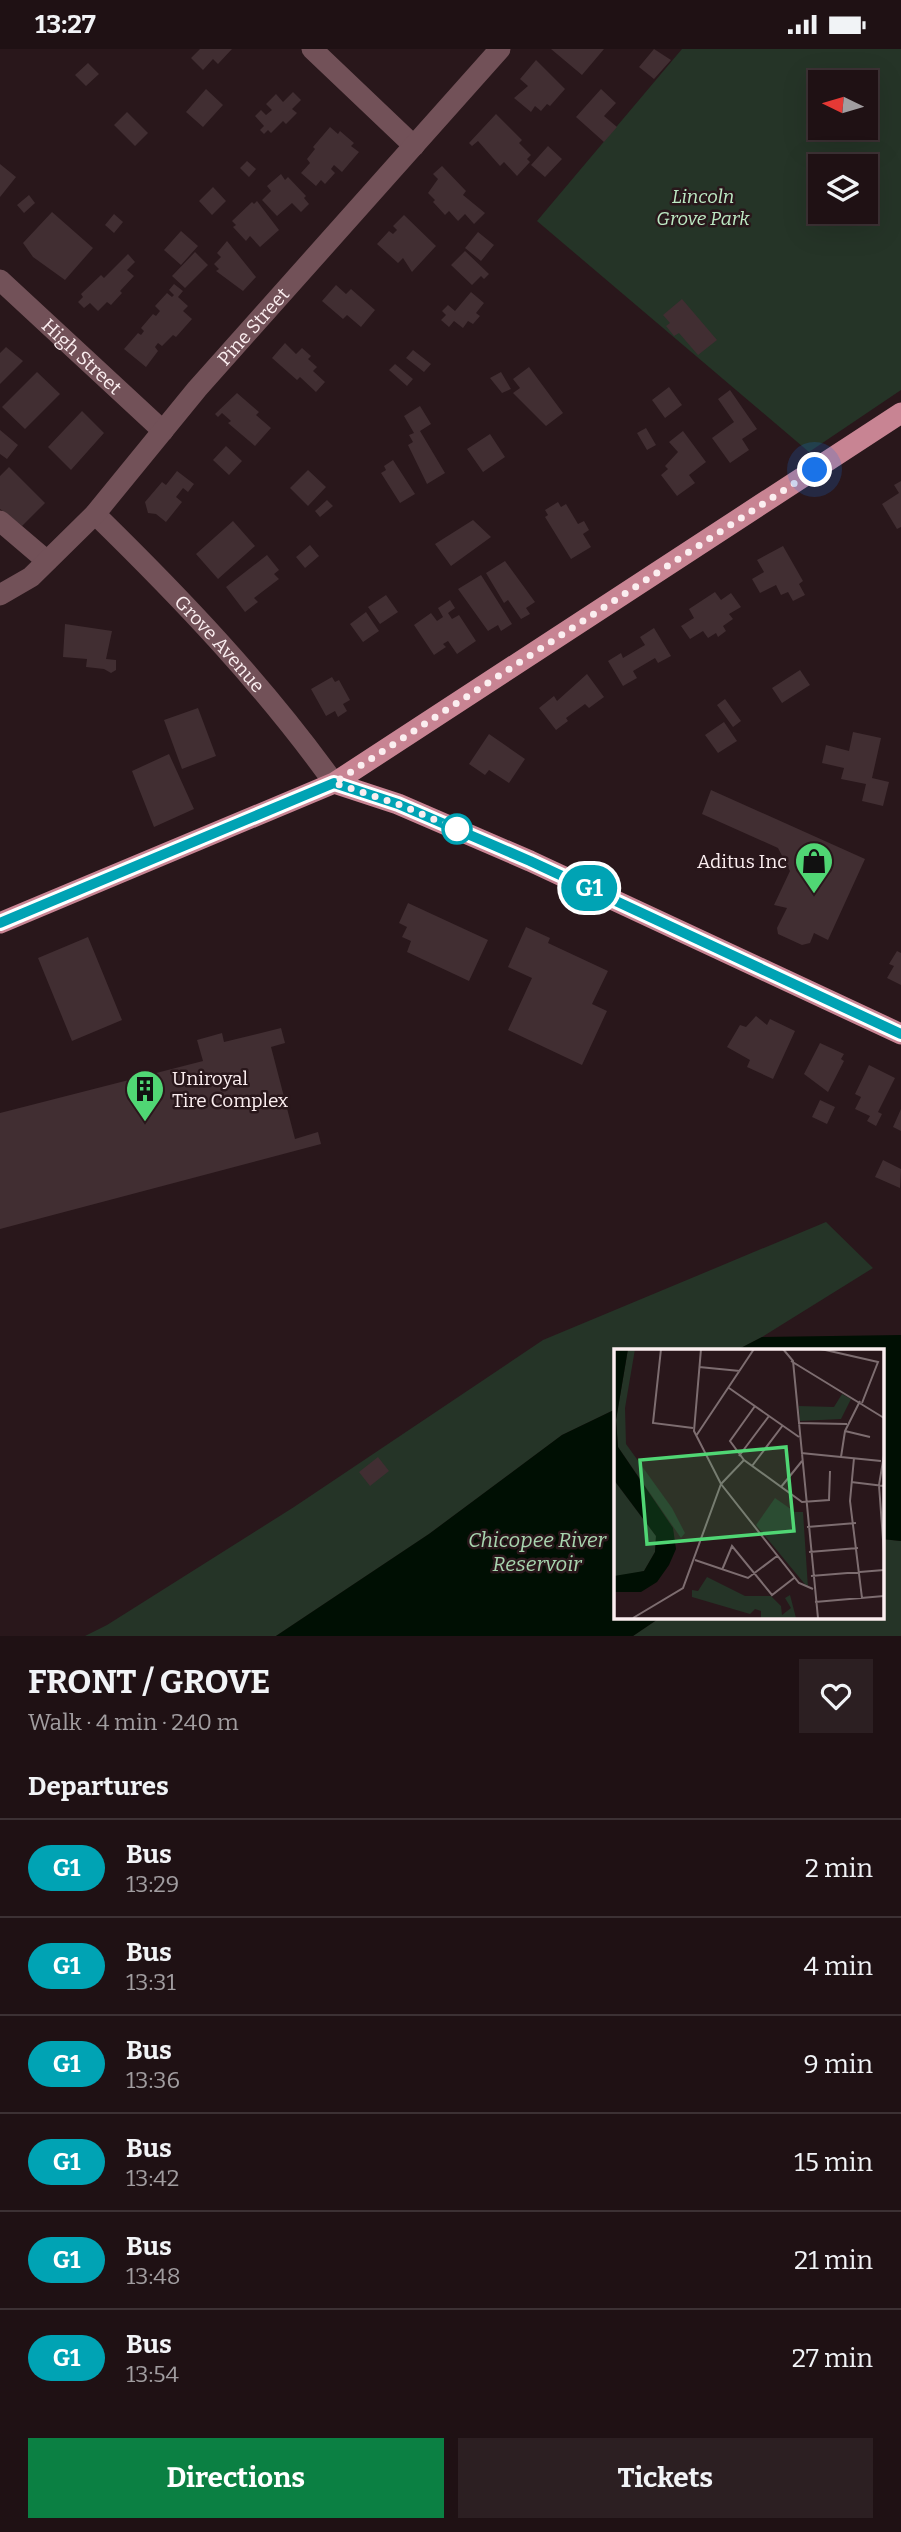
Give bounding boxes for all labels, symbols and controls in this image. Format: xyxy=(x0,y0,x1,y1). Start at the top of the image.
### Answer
text: 13:27 xyxy=(35,9,96,40)
north arrow xyxy=(808,70,878,140)
map controls xyxy=(808,70,878,224)
button: layers xyxy=(808,154,878,224)
park label: Lincoln Grove Park xyxy=(656,185,750,230)
street label: Pine Street xyxy=(212,282,294,370)
street label: High Street xyxy=(37,314,127,399)
your location xyxy=(797,452,832,487)
street label: Grove Avenue xyxy=(170,590,270,697)
unlabelled marker xyxy=(442,814,472,844)
shop icon: Aditus Inc xyxy=(793,840,835,895)
place label: Aditus Inc xyxy=(697,850,787,873)
line badge: G1 xyxy=(558,865,620,911)
text: G1 xyxy=(575,874,603,902)
place label: Uniroyal Tire Complex xyxy=(172,1067,289,1112)
building icon: Uniroyal Tire Complex xyxy=(124,1068,166,1123)
inset map xyxy=(614,1349,884,1619)
water label: Chicopee River Reservoir xyxy=(468,1527,607,1577)
button: heart xyxy=(799,1659,873,1733)
text: FRONT / GROVE xyxy=(28,1662,270,1702)
text: Walk · 4 min · 240 m xyxy=(28,1708,239,1736)
text: Departures xyxy=(28,1771,169,1802)
text: Bus xyxy=(126,1839,172,1870)
text: 2 min xyxy=(805,1853,873,1884)
text: G1 xyxy=(53,1854,80,1882)
text: 13:29 xyxy=(126,1870,179,1898)
text: Bus xyxy=(126,1937,172,1968)
text: 4 min xyxy=(804,1951,873,1982)
text: G1 xyxy=(53,1952,80,1980)
text: 13:31 xyxy=(126,1968,176,1996)
text: Bus xyxy=(126,2035,172,2066)
text: 9 min xyxy=(804,2049,873,2080)
text: G1 xyxy=(53,2050,80,2078)
text: 13:36 xyxy=(126,2066,180,2094)
text: Bus xyxy=(126,2133,172,2164)
text: 15 min xyxy=(794,2147,873,2178)
text: G1 xyxy=(53,2148,80,2176)
text: 13:42 xyxy=(126,2164,179,2192)
text: Bus xyxy=(126,2231,172,2262)
text: 21 min xyxy=(794,2245,873,2276)
text: G1 xyxy=(53,2246,80,2274)
text: 13:48 xyxy=(126,2262,181,2290)
text: Bus xyxy=(126,2329,172,2360)
text: 27 min xyxy=(792,2343,873,2374)
text: G1 xyxy=(53,2344,80,2372)
text: 13:54 xyxy=(126,2360,179,2388)
button: Directions xyxy=(28,2438,444,2518)
button: Tickets xyxy=(458,2438,873,2518)

